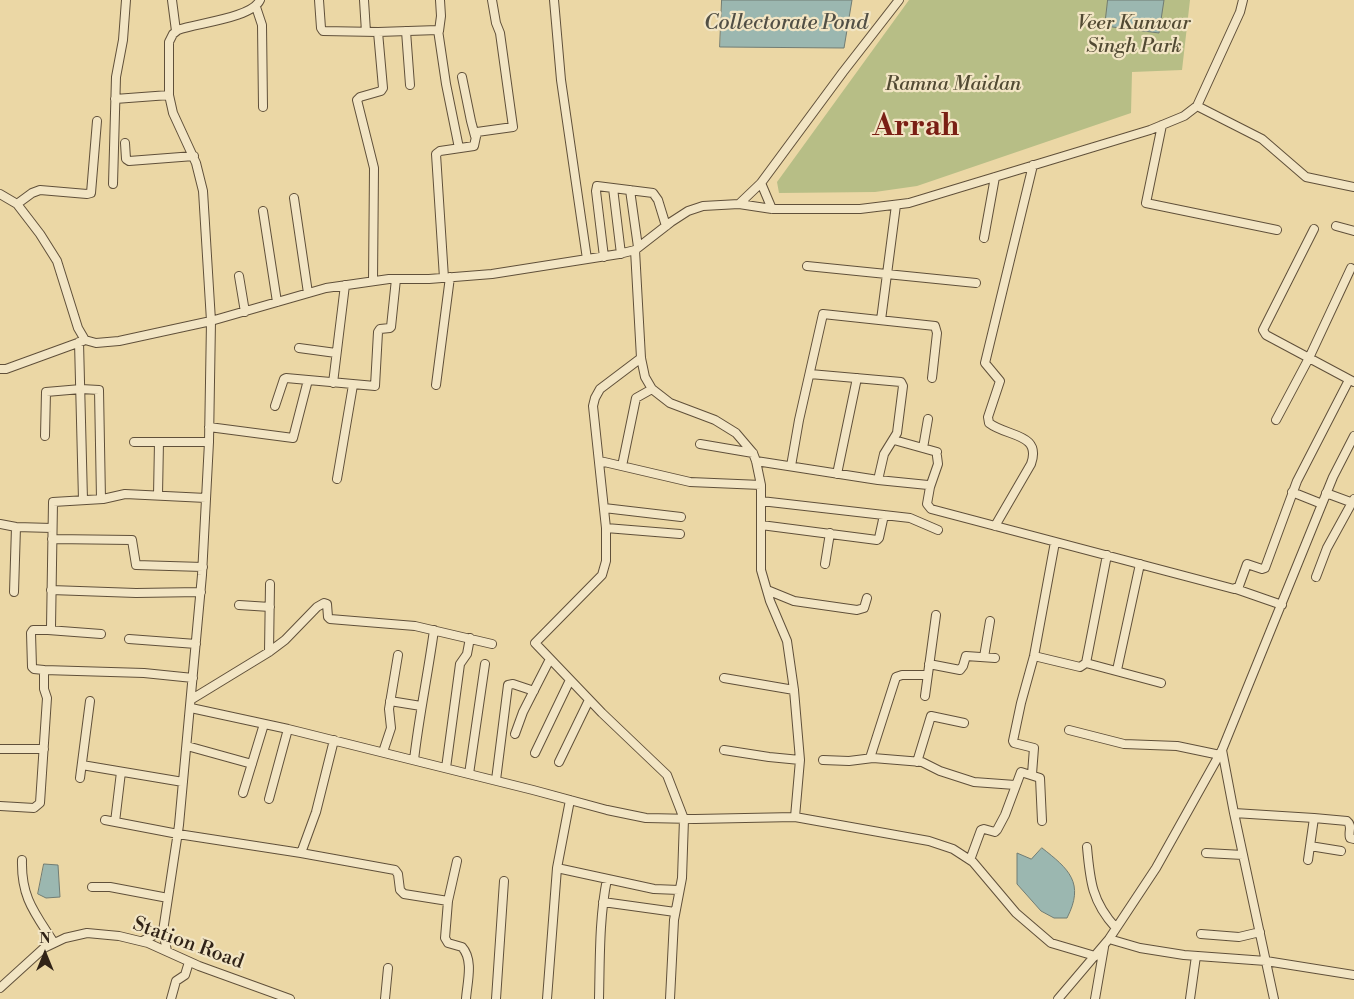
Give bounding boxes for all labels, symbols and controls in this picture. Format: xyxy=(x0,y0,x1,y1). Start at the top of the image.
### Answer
water label: Collectorate Pond xyxy=(704,11,868,37)
park label: Veer Kunwar Singh Park xyxy=(1077,12,1191,59)
park label: Ramna Maidan xyxy=(885,73,1021,97)
district label: Arrah xyxy=(873,110,959,146)
street label: Station Road xyxy=(129,913,247,975)
north arrow xyxy=(20,929,70,979)
text: N xyxy=(39,930,51,948)

